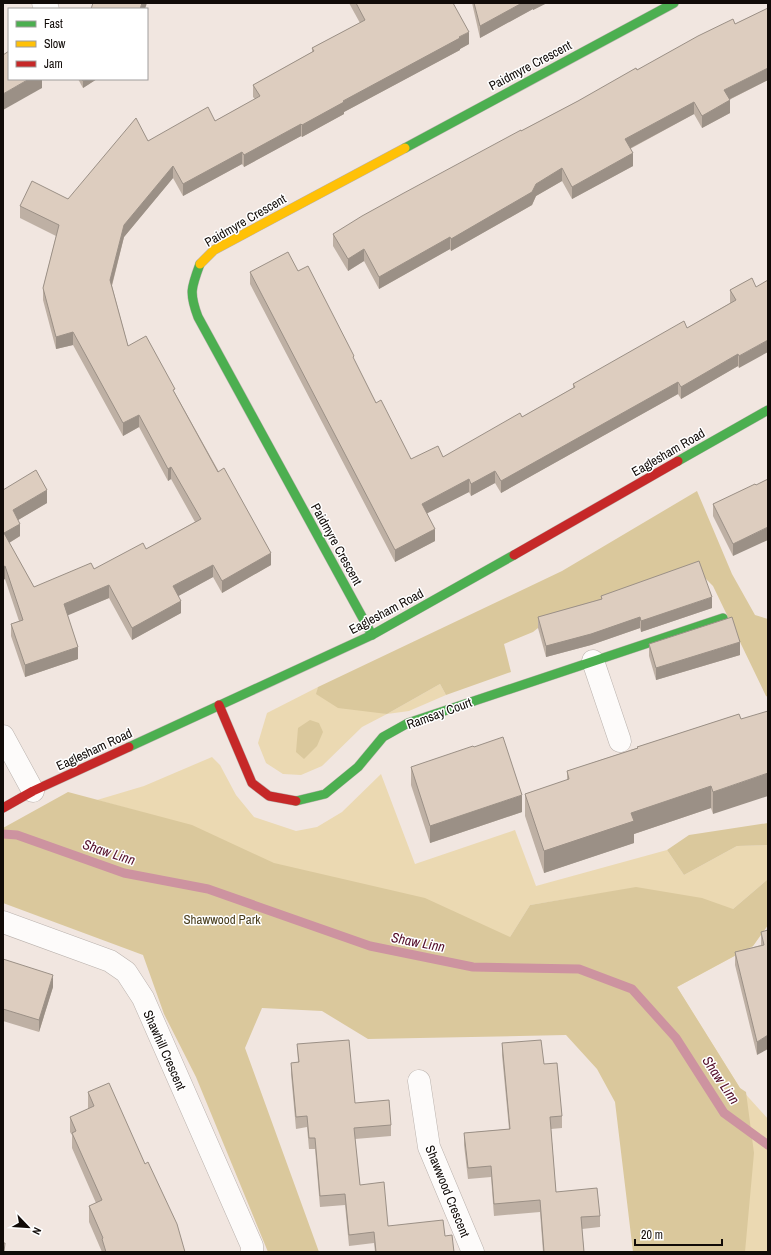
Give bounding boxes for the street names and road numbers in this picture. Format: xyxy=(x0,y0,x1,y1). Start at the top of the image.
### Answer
street label: Paidmyre Crescent xyxy=(486,37,575,94)
street label: Paidmyre Crescent xyxy=(201,190,289,251)
street label: Eaglesham Road xyxy=(629,425,708,480)
street label: Paidmyre Crescent xyxy=(307,500,366,588)
street label: Eaglesham Road xyxy=(346,585,426,638)
street label: Ramsay Court xyxy=(404,694,474,733)
street label: Eaglesham Road xyxy=(54,724,135,774)
street label: Shawhill Crescent xyxy=(139,1008,190,1093)
street label: Shawwood Crescent xyxy=(421,1143,474,1240)

